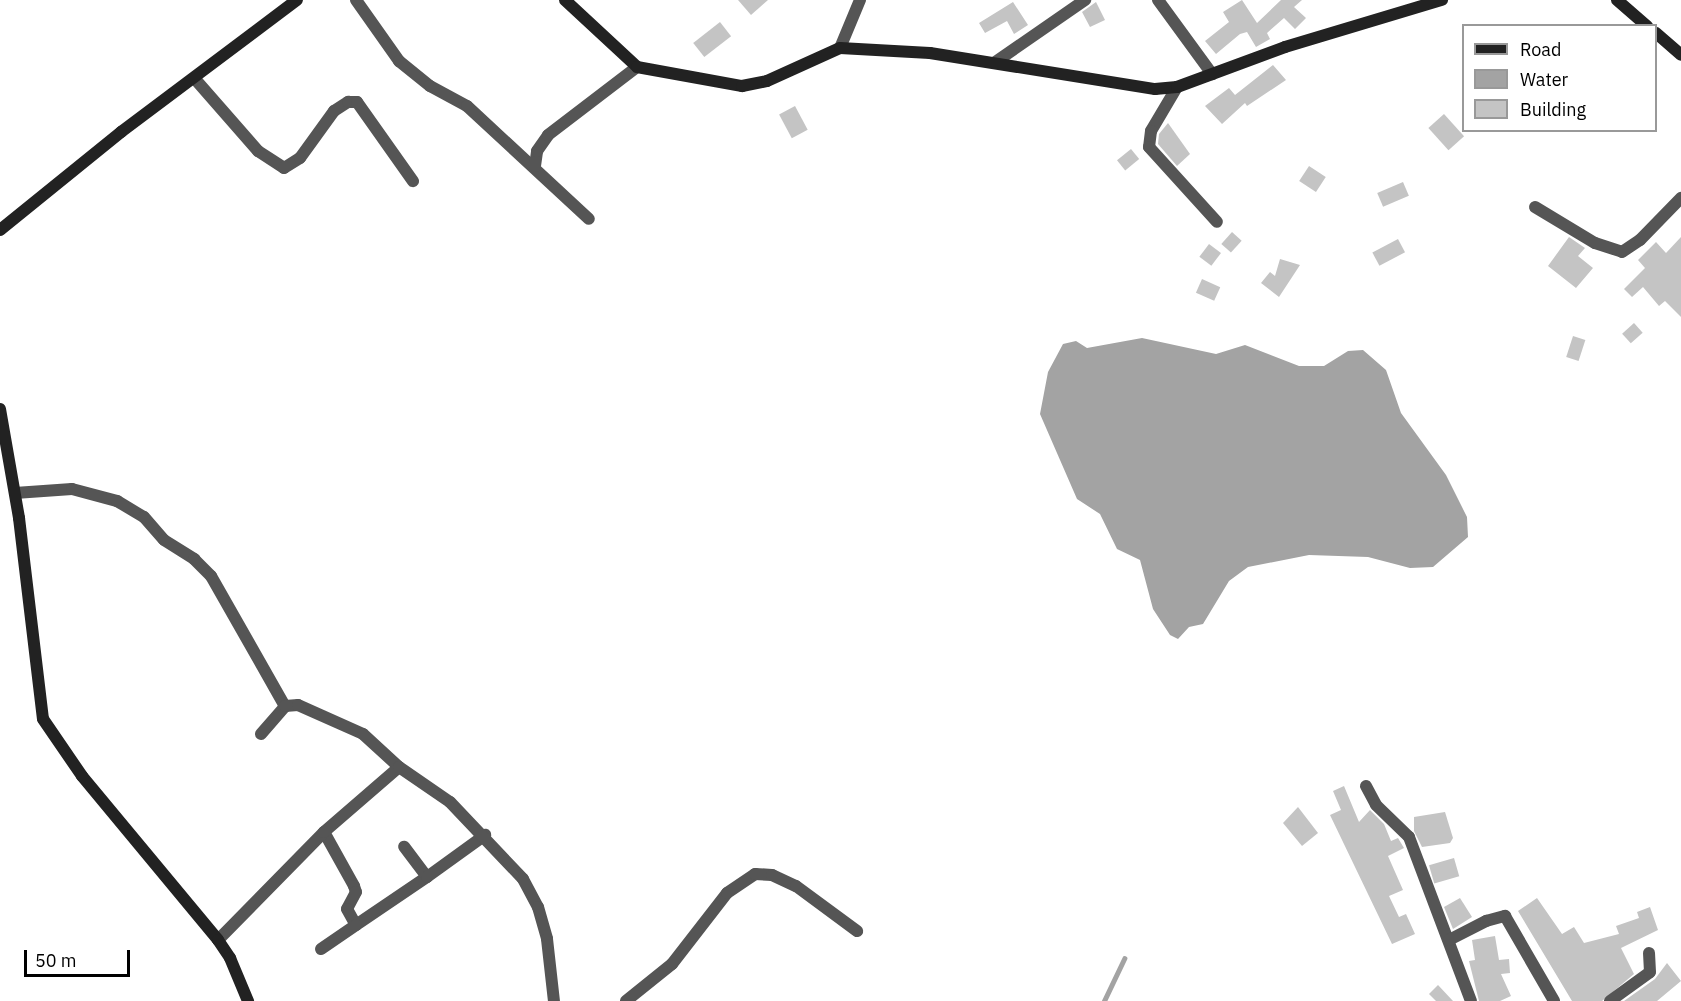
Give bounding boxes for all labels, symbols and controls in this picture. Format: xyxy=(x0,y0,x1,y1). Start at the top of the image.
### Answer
legend xyxy=(1462,24,1657,132)
text: Road xyxy=(1520,38,1561,61)
text: Water xyxy=(1520,68,1568,91)
text: Building xyxy=(1520,98,1586,121)
scale bar xyxy=(27,938,134,976)
text: 50 m xyxy=(35,949,77,972)

